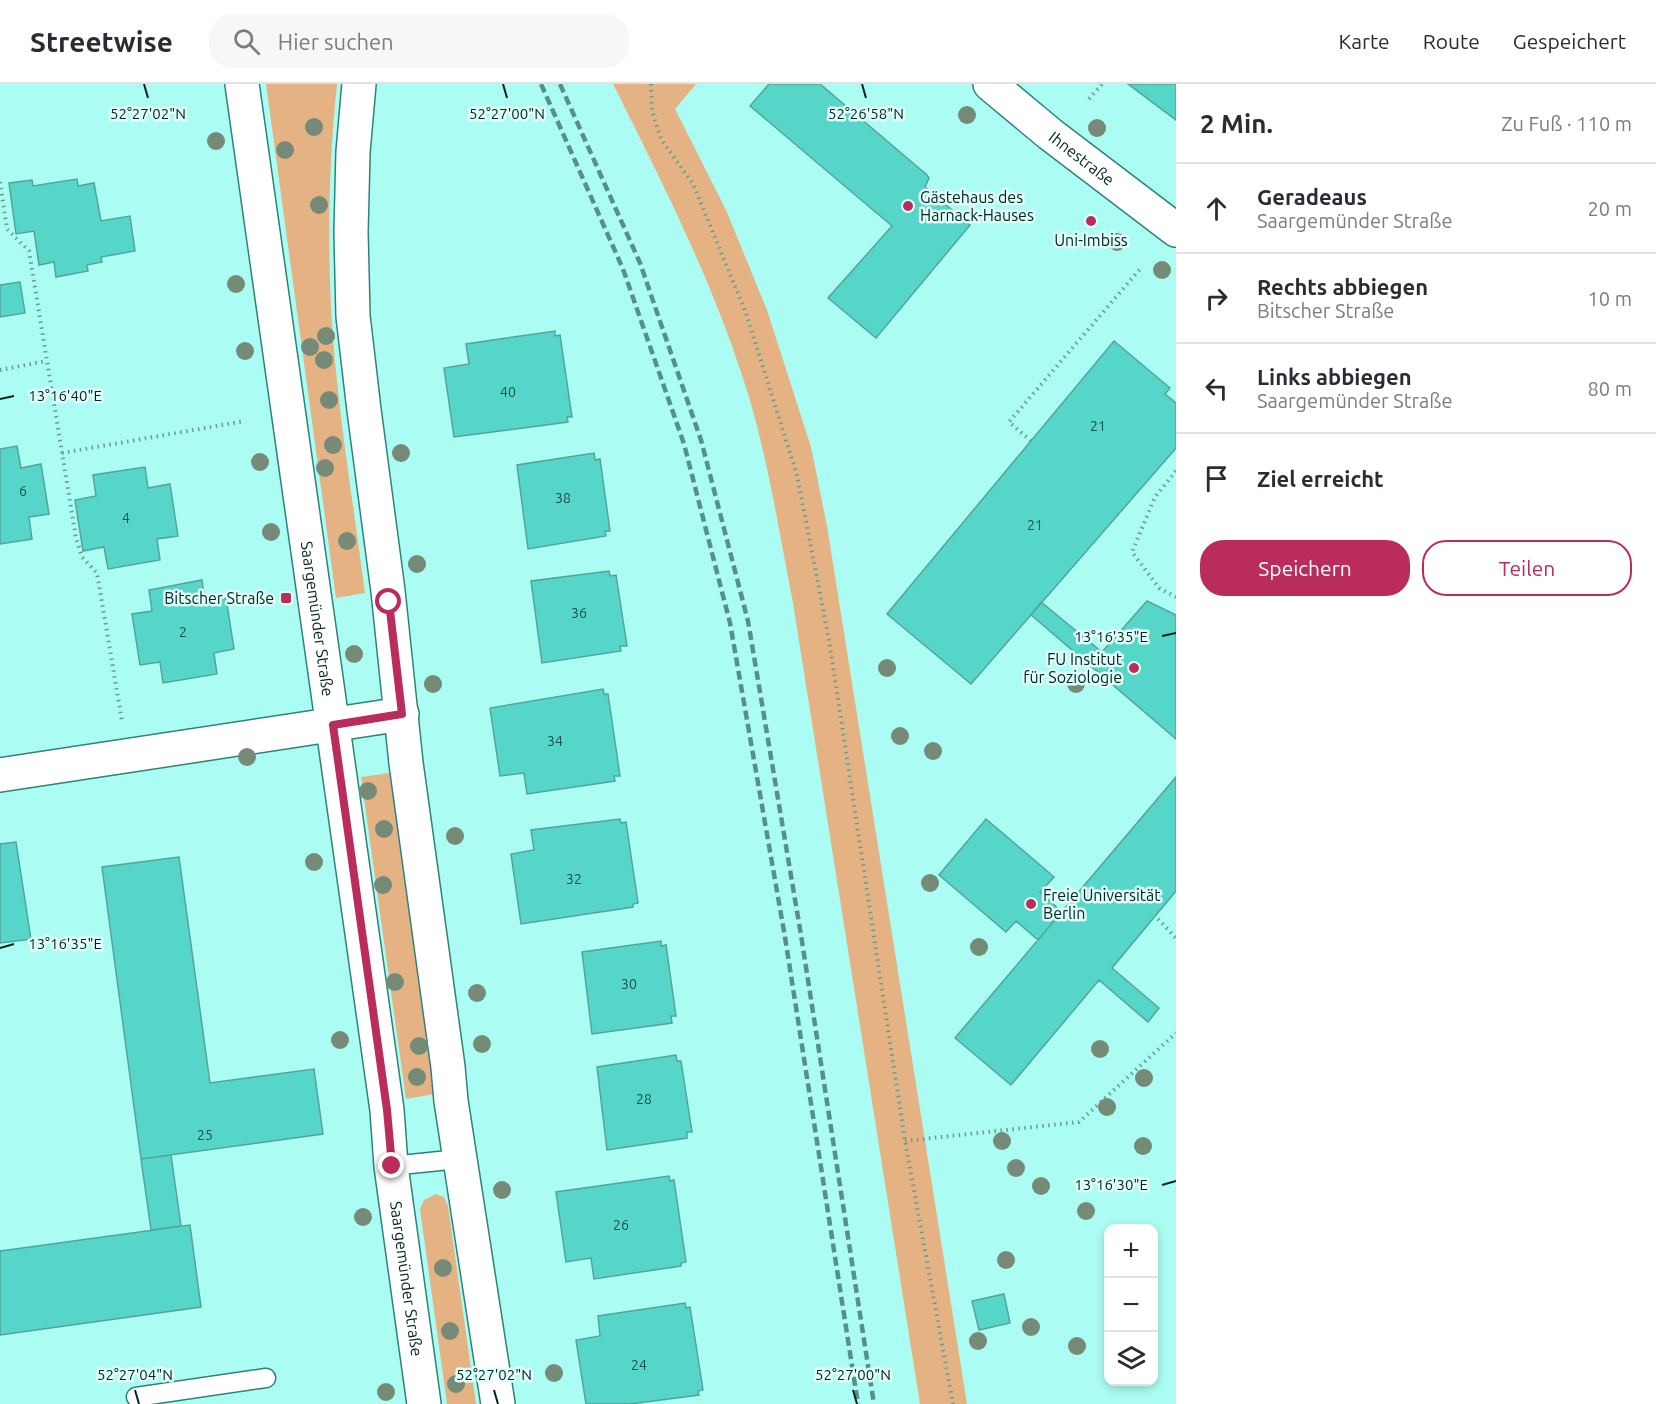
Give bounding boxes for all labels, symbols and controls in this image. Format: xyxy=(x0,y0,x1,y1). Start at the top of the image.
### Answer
search box xyxy=(209,14,629,68)
icon: search xyxy=(230,25,263,58)
text: Streetwise xyxy=(30,26,173,57)
text: Hier suchen xyxy=(278,29,394,54)
text: Karte xyxy=(1338,29,1390,53)
text: Route xyxy=(1423,29,1480,53)
text: Gespeichert xyxy=(1513,29,1626,53)
text: 52°27'02"N xyxy=(110,105,186,122)
text: 52°27'00"N xyxy=(469,105,545,122)
text: 52°26'58"N xyxy=(828,105,904,122)
text: 2 Min. xyxy=(1200,109,1273,138)
text: Zu Fuß · 110 m xyxy=(1501,112,1632,135)
street label: Ihnestraße xyxy=(1046,128,1118,189)
text: Geradeaus xyxy=(1257,184,1367,209)
place label: Gästehaus des Harnack-Hauses xyxy=(920,188,1034,224)
icon: ahead xyxy=(1200,192,1233,225)
text: 20 m xyxy=(1588,197,1632,220)
marker: Gästehaus des Harnack-Hauses xyxy=(901,199,915,213)
text: Saargemünder Straße xyxy=(1257,209,1452,232)
marker: Uni-Imbiss xyxy=(1084,214,1098,228)
place label: Uni-Imbiss xyxy=(1054,231,1128,249)
text: Rechts abbiegen xyxy=(1257,274,1428,299)
icon: right xyxy=(1200,282,1233,315)
text: 10 m xyxy=(1588,287,1632,310)
text: Bitscher Straße xyxy=(1257,299,1394,322)
text: Links abbiegen xyxy=(1257,364,1412,389)
icon: left xyxy=(1200,372,1233,405)
text: 80 m xyxy=(1588,377,1632,400)
house number: 40 xyxy=(500,384,516,400)
text: 13°16'40"E xyxy=(28,387,102,404)
text: Saargemünder Straße xyxy=(1257,389,1452,412)
house number: 21 xyxy=(1090,418,1106,434)
icon: arrive xyxy=(1200,462,1233,495)
text: Ziel erreicht xyxy=(1257,466,1384,491)
house number: 6 xyxy=(19,483,27,499)
house number: 38 xyxy=(555,490,571,506)
house number: 4 xyxy=(122,510,130,526)
house number: 21 xyxy=(1027,517,1043,533)
street label: Saargemünder Straße xyxy=(298,540,337,697)
button: Speichern xyxy=(1200,540,1410,596)
button: Teilen xyxy=(1422,540,1632,596)
route start xyxy=(375,588,401,614)
place label: Bitscher Straße xyxy=(164,589,274,607)
marker: Bitscher Straße xyxy=(279,591,293,605)
house number: 36 xyxy=(571,605,587,621)
house number: 2 xyxy=(179,624,187,640)
text: 13°16'35"E xyxy=(1074,628,1148,645)
place label: FU Institut für Soziologie xyxy=(1023,650,1123,686)
marker: FU Institut für Soziologie xyxy=(1127,661,1141,675)
house number: 34 xyxy=(547,733,563,749)
house number: 32 xyxy=(566,871,582,887)
place label: Freie Universität Berlin xyxy=(1043,886,1161,922)
marker: Freie Universität Berlin xyxy=(1024,897,1038,911)
text: 13°16'35"E xyxy=(28,935,102,952)
house number: 30 xyxy=(621,976,637,992)
house number: 28 xyxy=(636,1091,652,1107)
house number: 25 xyxy=(197,1127,213,1143)
route end xyxy=(378,1152,404,1178)
text: 13°16'30"E xyxy=(1074,1176,1148,1193)
street label: Saargemünder Straße xyxy=(387,1200,426,1357)
house number: 26 xyxy=(613,1217,629,1233)
map controls xyxy=(1104,1224,1158,1386)
button: + xyxy=(1104,1224,1158,1278)
button: − xyxy=(1104,1278,1158,1332)
button: layers xyxy=(1104,1332,1158,1386)
house number: 24 xyxy=(631,1357,647,1373)
text: 52°27'04"N xyxy=(97,1366,173,1383)
text: 52°27'02"N xyxy=(456,1366,532,1383)
text: 52°27'00"N xyxy=(815,1366,891,1383)

